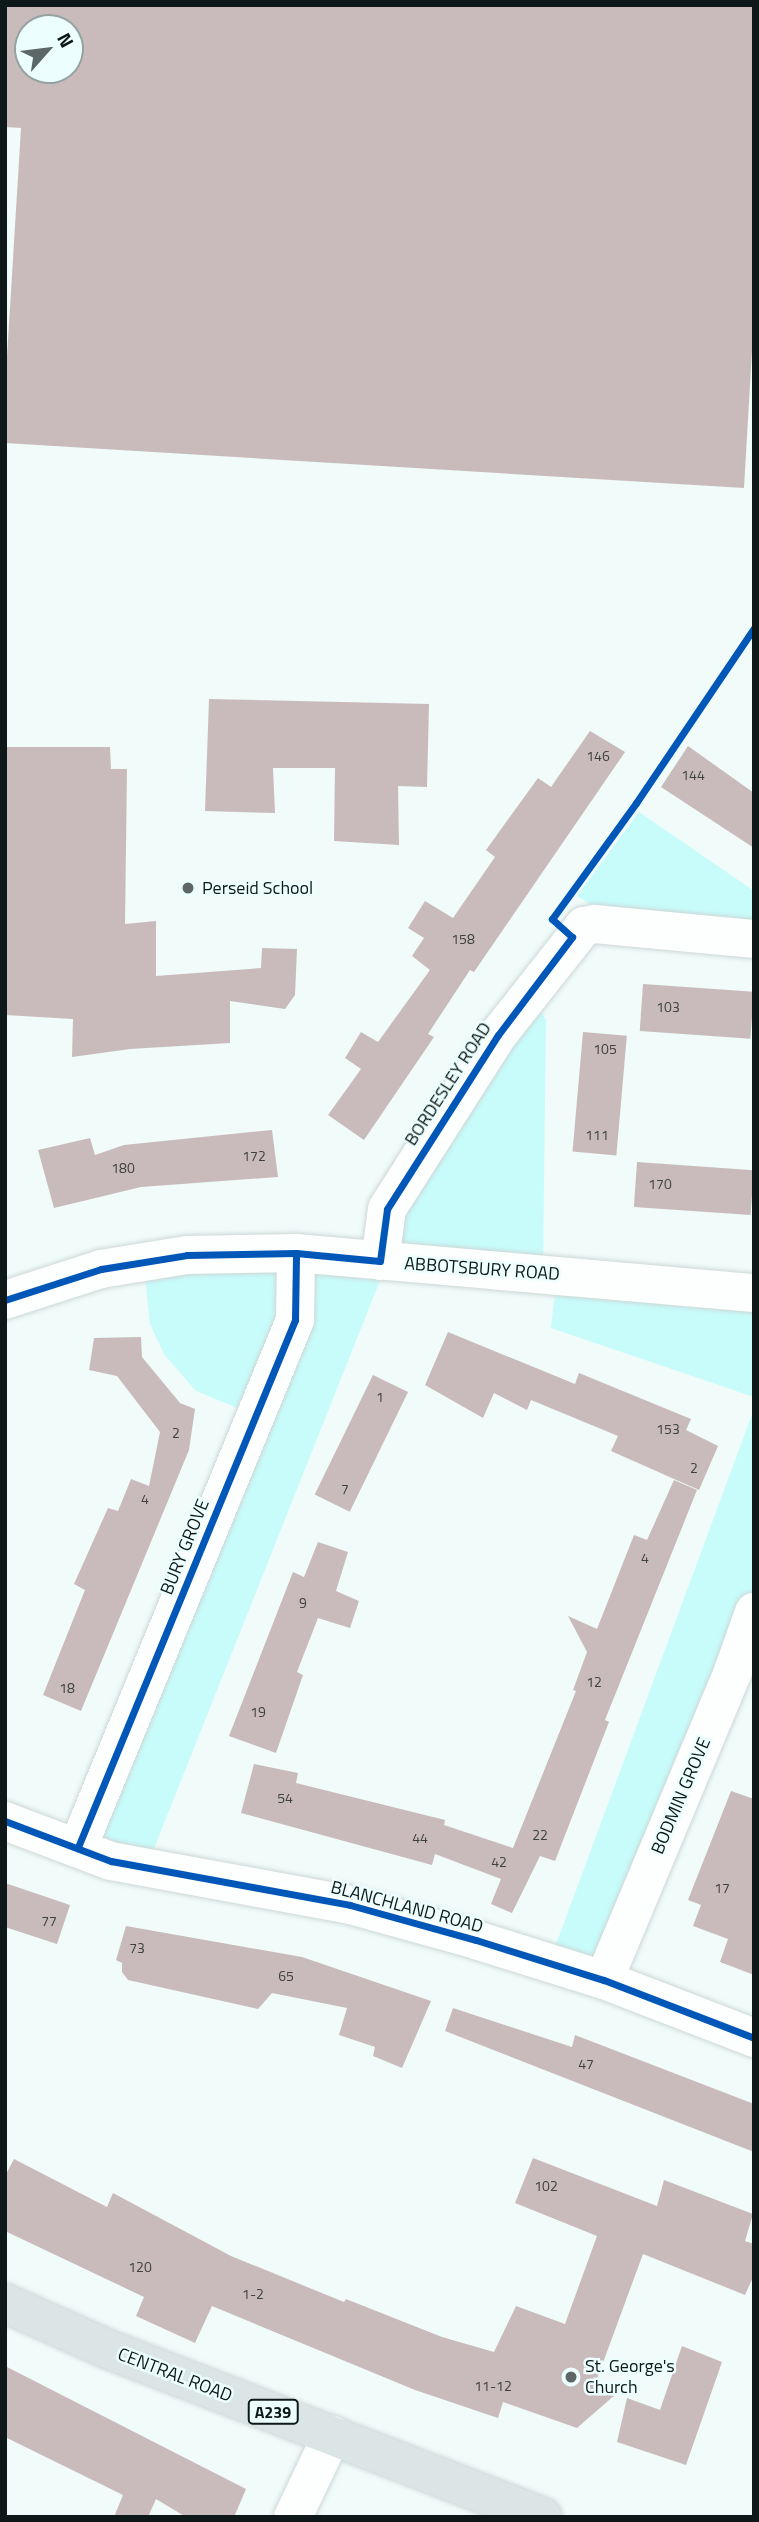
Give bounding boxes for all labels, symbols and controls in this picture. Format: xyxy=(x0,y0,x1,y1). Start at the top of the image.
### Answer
north arrow xyxy=(14,14,84,84)
text: N xyxy=(50,27,82,52)
house number: 146 xyxy=(586,748,610,764)
house number: 144 xyxy=(681,767,705,783)
place label: Perseid School xyxy=(202,877,313,899)
marker: Perseid School xyxy=(180,880,196,896)
house number: 158 xyxy=(451,931,475,947)
house number: 103 xyxy=(656,999,680,1015)
street label: BORDESLEY ROAD xyxy=(400,1018,496,1150)
house number: 105 xyxy=(593,1041,617,1057)
house number: 111 xyxy=(585,1127,609,1143)
house number: 172 xyxy=(242,1148,266,1164)
house number: 180 xyxy=(111,1160,135,1176)
house number: 170 xyxy=(648,1176,672,1192)
street label: ABBOTSBURY ROAD xyxy=(404,1253,560,1285)
house number: 1 xyxy=(376,1389,384,1405)
house number: 153 xyxy=(656,1421,680,1437)
house number: 2 xyxy=(172,1425,180,1441)
house number: 2 xyxy=(690,1460,698,1476)
house number: 7 xyxy=(341,1481,349,1497)
house number: 4 xyxy=(141,1491,149,1507)
street label: BURY GROVE xyxy=(156,1496,214,1598)
house number: 4 xyxy=(641,1550,649,1566)
house number: 9 xyxy=(299,1595,307,1611)
house number: 12 xyxy=(586,1674,602,1690)
house number: 18 xyxy=(59,1680,75,1696)
house number: 19 xyxy=(250,1704,266,1720)
street label: BODMIN GROVE xyxy=(647,1734,715,1858)
house number: 54 xyxy=(277,1790,293,1806)
house number: 22 xyxy=(532,1827,548,1843)
house number: 44 xyxy=(412,1830,428,1846)
house number: 42 xyxy=(491,1854,507,1870)
street label: BLANCHLAND ROAD xyxy=(329,1876,485,1938)
house number: 17 xyxy=(714,1880,730,1896)
house number: 77 xyxy=(41,1913,57,1929)
house number: 73 xyxy=(129,1940,145,1956)
house number: 65 xyxy=(278,1968,294,1984)
house number: 47 xyxy=(578,2056,594,2072)
house number: 102 xyxy=(534,2178,558,2194)
house number: 120 xyxy=(128,2259,152,2275)
house number: 1-2 xyxy=(242,2286,264,2302)
street label: CENTRAL ROAD xyxy=(115,2343,235,2407)
place label: St. George's Church xyxy=(585,2356,675,2398)
marker: St. George's Church xyxy=(563,2369,579,2385)
house number: 11-12 xyxy=(474,2378,512,2394)
road number: A239 xyxy=(247,2400,299,2424)

